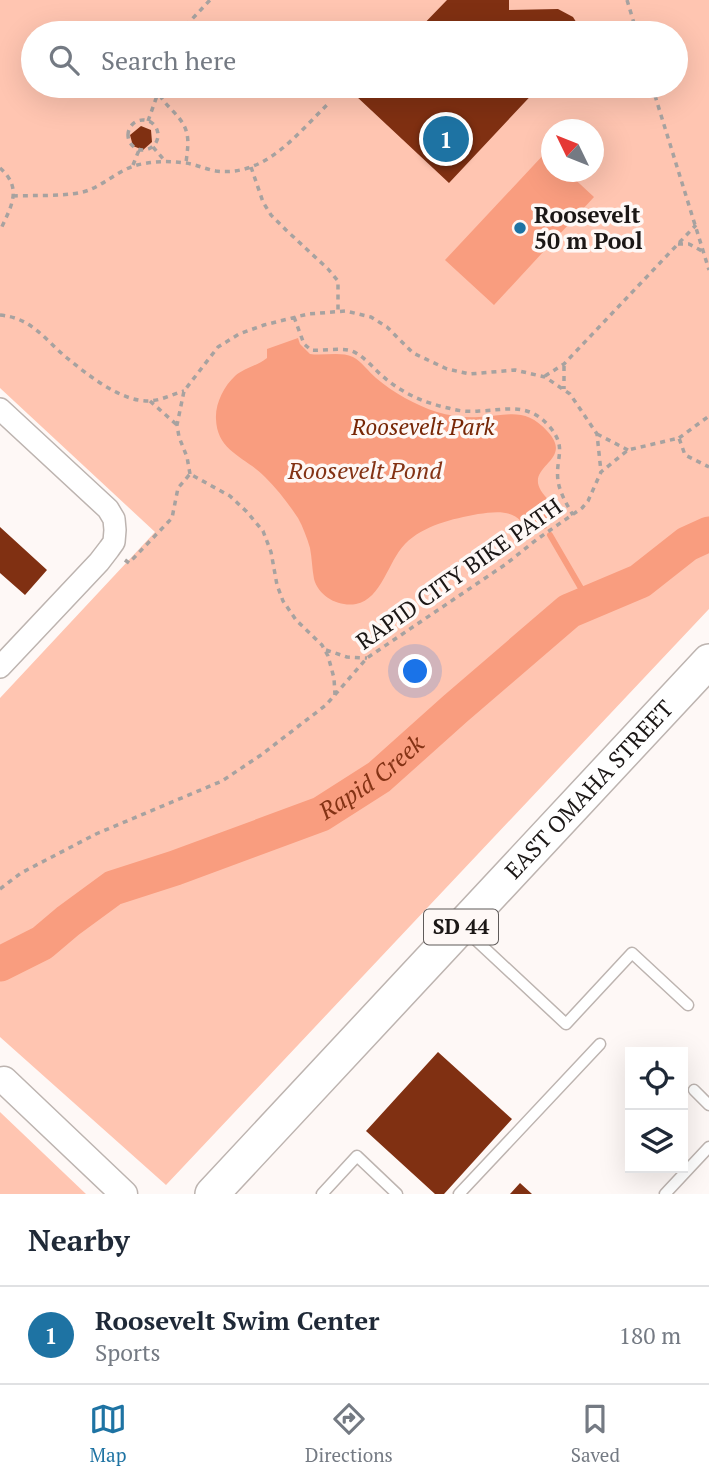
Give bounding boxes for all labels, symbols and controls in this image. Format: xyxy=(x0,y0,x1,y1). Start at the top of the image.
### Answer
search box xyxy=(21,21,688,98)
icon: search xyxy=(45,41,83,79)
text: Search here xyxy=(101,43,236,77)
pin: 1 xyxy=(423,113,469,165)
north arrow xyxy=(541,119,604,182)
place label: Roosevelt 50 m Pool xyxy=(534,199,643,256)
marker: Roosevelt 50 m Pool xyxy=(512,220,528,236)
park label: Roosevelt Park xyxy=(350,411,496,442)
water label: Roosevelt Pond xyxy=(287,454,443,486)
street label: RAPID CITY BIKE PATH xyxy=(350,491,568,656)
your location xyxy=(398,654,432,688)
street label: EAST OMAHA STREET xyxy=(498,693,680,885)
water label: Rapid Creek xyxy=(311,727,431,827)
road number: SD 44 xyxy=(424,909,498,944)
map controls xyxy=(625,1047,688,1173)
button: locate xyxy=(625,1047,688,1110)
button: layers xyxy=(625,1110,688,1173)
text: Nearby xyxy=(28,1220,130,1260)
text: Roosevelt Swim Center xyxy=(95,1303,380,1337)
text: 1 xyxy=(45,1320,58,1351)
text: 180 m xyxy=(619,1320,681,1351)
text: Sports xyxy=(95,1337,160,1368)
tab: Map xyxy=(89,1400,127,1467)
tab: Directions xyxy=(305,1400,393,1467)
tab: Saved xyxy=(571,1400,620,1467)

